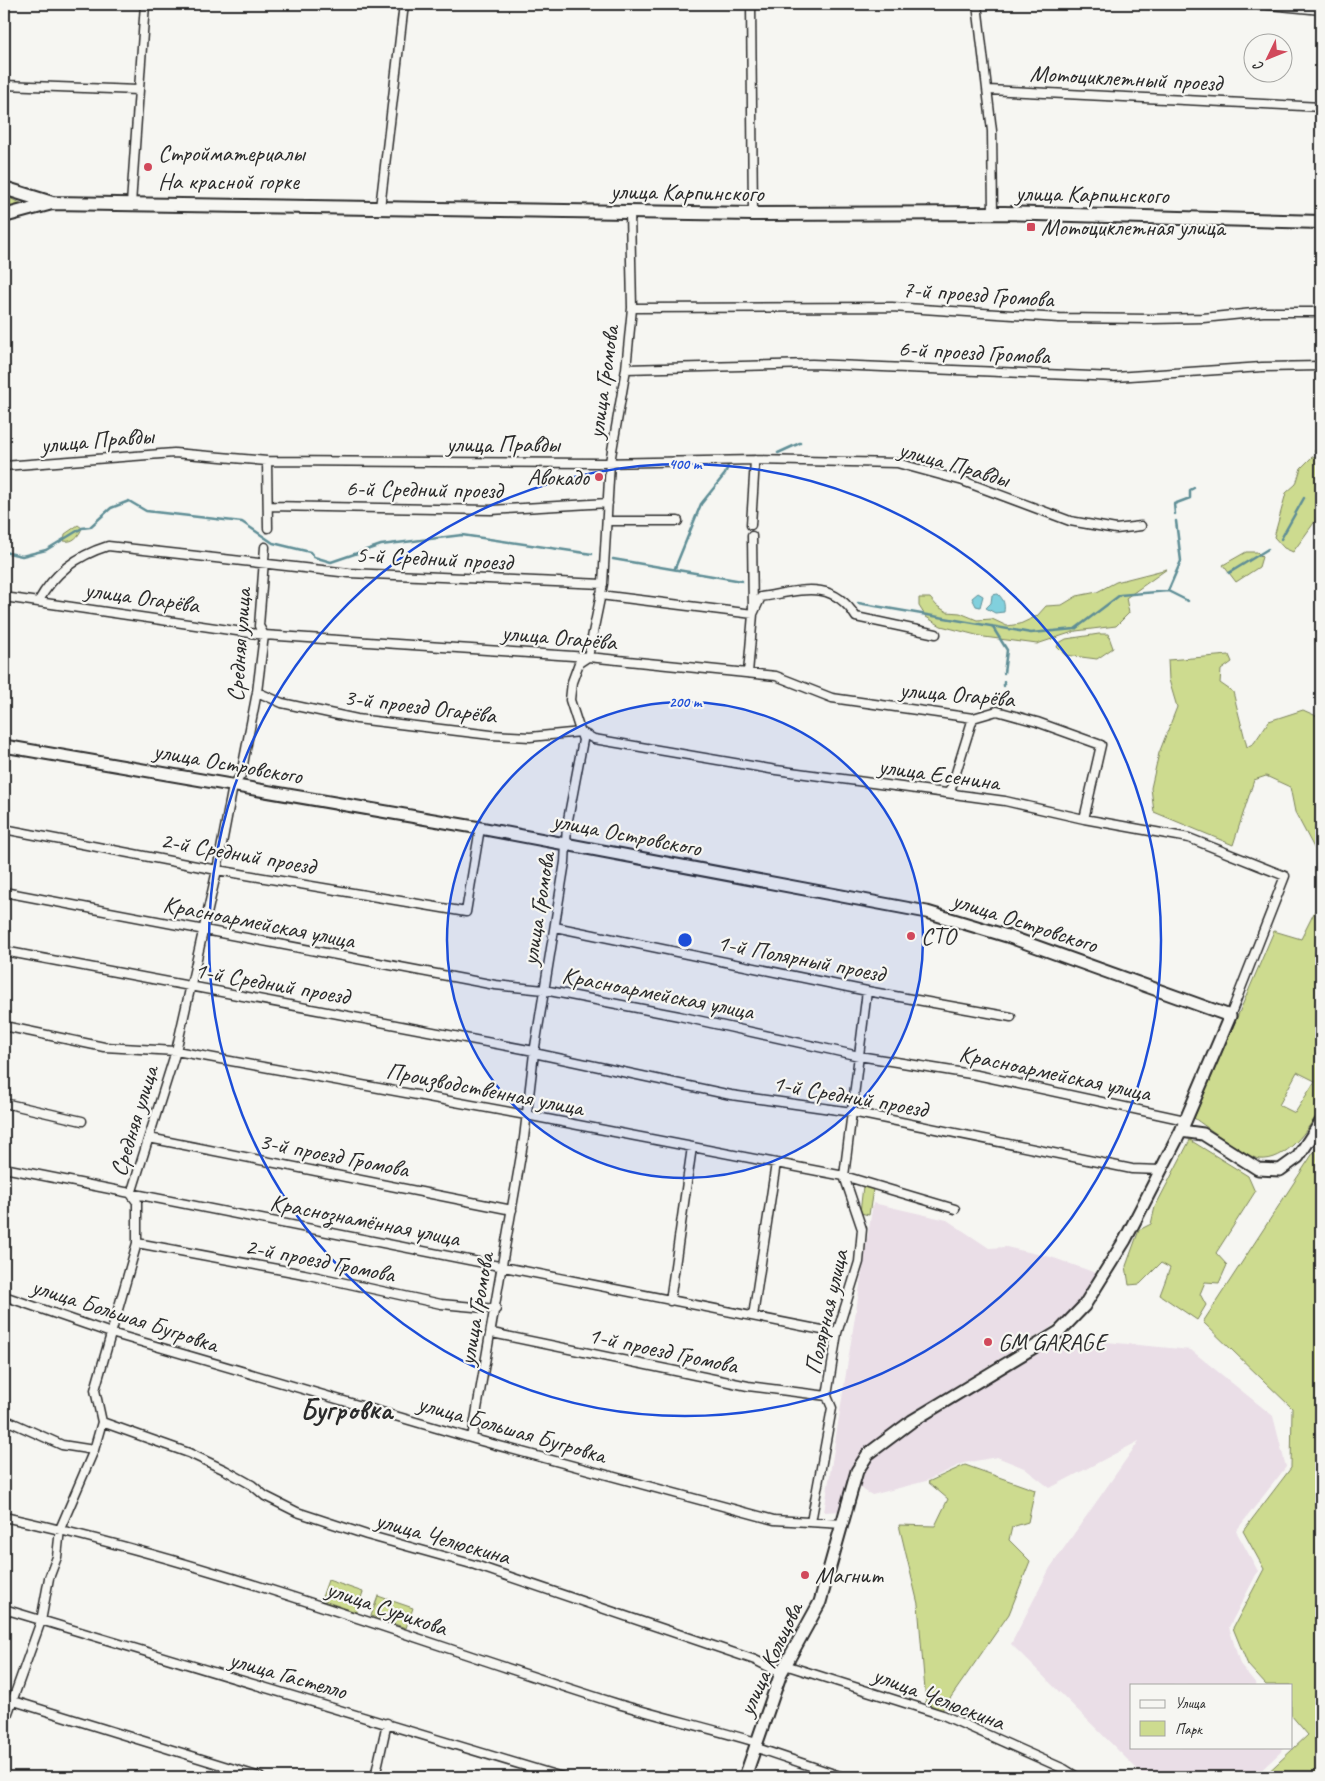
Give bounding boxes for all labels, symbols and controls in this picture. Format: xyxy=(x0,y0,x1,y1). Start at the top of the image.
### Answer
north arrow xyxy=(1242,32,1292,82)
text: С xyxy=(1249,57,1267,75)
street label: Мотоциклетный проезд xyxy=(1029,58,1225,98)
place label: Стройматериалы На красной горке xyxy=(158,138,307,196)
marker: Стройматериалы На красной горке xyxy=(142,161,154,173)
street label: улица Карпинского xyxy=(608,176,765,208)
street label: улица Карпинского xyxy=(1013,178,1170,210)
place label: Мотоциклетная улица xyxy=(1041,212,1227,242)
marker: Мотоциклетная улица xyxy=(1025,221,1037,233)
street label: 7-й проезд Громова xyxy=(901,274,1056,314)
street label: улица Громова xyxy=(580,322,626,442)
street label: 6-й проезд Громова xyxy=(897,333,1052,371)
street label: улица Правды xyxy=(37,420,157,460)
street label: улица Правды xyxy=(444,429,562,459)
street label: улица Правды xyxy=(893,433,1015,495)
text: 400 m xyxy=(669,455,703,474)
place label: Авокадо xyxy=(527,462,591,492)
marker: Авокадо xyxy=(593,471,605,483)
street label: 6-й Средний проезд xyxy=(345,473,505,505)
street label: 5-й Средний проезд xyxy=(355,539,516,577)
street label: улица Огарёва xyxy=(81,574,203,620)
street label: Средняя улица xyxy=(220,585,258,703)
street label: улица Огарёва xyxy=(498,617,619,657)
street label: улица Огарёва xyxy=(896,674,1017,714)
street label: 3-й проезд Огарёва xyxy=(342,682,499,730)
text: 200 m xyxy=(669,693,703,712)
street label: улица Островского xyxy=(149,735,306,791)
street label: улица Есенина xyxy=(875,750,1004,798)
street label: улица Островского xyxy=(548,805,705,863)
street label: 2-й Средний проезд xyxy=(158,825,320,882)
street label: улица Громова xyxy=(514,849,562,969)
street label: улица Островского xyxy=(947,884,1103,960)
street label: Красноармейская улица xyxy=(161,889,359,956)
place label: СТО xyxy=(921,921,959,951)
street label: 1-й Полярный проезд xyxy=(715,927,890,989)
marker: СТО xyxy=(905,930,917,942)
centre of rings xyxy=(676,931,694,949)
street label: 1-й Средний проезд xyxy=(192,955,354,1012)
street label: Красноармейская улица xyxy=(560,960,758,1027)
street label: Красноармейская улица xyxy=(957,1038,1155,1108)
street label: Производственная улица xyxy=(384,1055,588,1123)
street label: Средняя улица xyxy=(103,1060,166,1180)
street label: 1-й Средний проезд xyxy=(770,1068,932,1125)
street label: 3-й проезд Громова xyxy=(257,1126,413,1184)
street label: Краснознамённая улица xyxy=(267,1187,464,1254)
street label: 2-й проезд Громова xyxy=(243,1231,399,1289)
street label: Полярная улица xyxy=(797,1245,855,1377)
street label: улица Громова xyxy=(451,1248,501,1369)
street label: улица Большая Бугровка xyxy=(26,1270,224,1360)
street label: 1-й проезд Громова xyxy=(586,1320,742,1381)
place label: GM GARAGE xyxy=(998,1327,1109,1357)
marker: GM GARAGE xyxy=(982,1336,994,1348)
street label: улица Большая Бугровка xyxy=(413,1387,611,1471)
district label: Бугровка xyxy=(300,1391,394,1428)
street label: улица Челюскина xyxy=(370,1504,515,1572)
place label: Магнит xyxy=(815,1560,884,1590)
marker: Магнит xyxy=(799,1569,811,1581)
street label: улица Сурикова xyxy=(321,1573,453,1643)
street label: улица Кольцова xyxy=(730,1596,810,1722)
street label: улица Гастелло xyxy=(224,1643,351,1706)
street label: улица Челюскина xyxy=(867,1658,1010,1737)
legend xyxy=(1130,1684,1292,1748)
text: Улица xyxy=(1175,1694,1206,1713)
text: Парк xyxy=(1175,1720,1203,1739)

